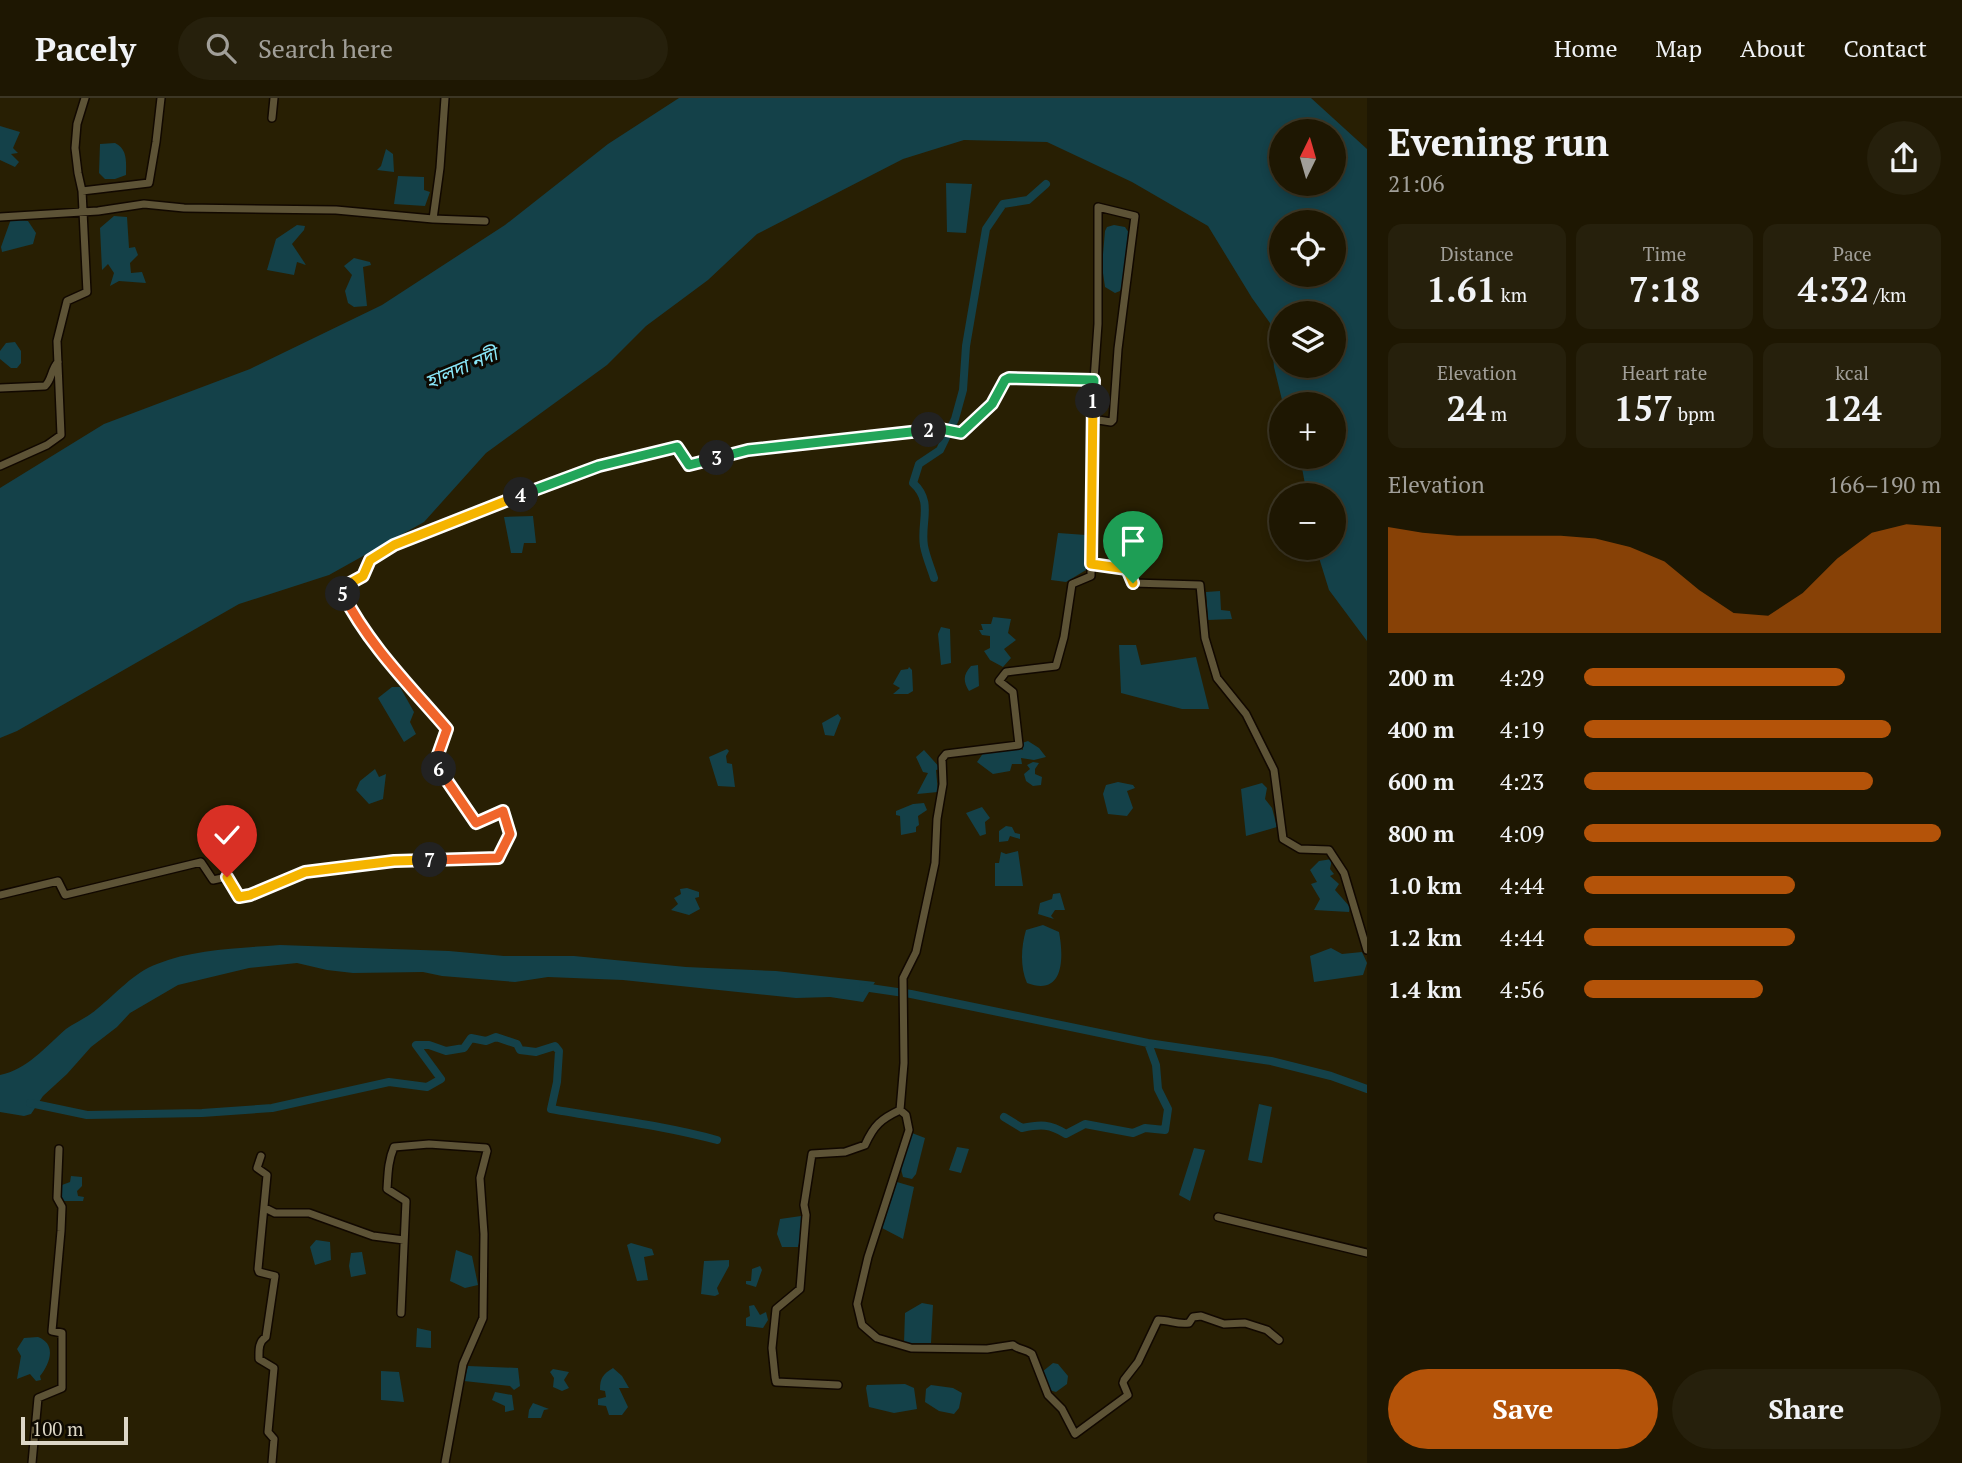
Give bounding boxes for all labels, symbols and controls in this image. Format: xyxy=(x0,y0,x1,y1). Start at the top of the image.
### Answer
search box xyxy=(178,17,668,80)
text: Pacely xyxy=(35,27,136,70)
icon: search xyxy=(202,29,240,67)
text: Search here xyxy=(258,31,393,65)
text: Home xyxy=(1554,32,1618,64)
text: Map xyxy=(1656,32,1702,64)
text: About xyxy=(1740,32,1806,64)
text: Contact xyxy=(1844,32,1927,64)
text: Evening run xyxy=(1388,117,1609,167)
north arrow xyxy=(1269,119,1346,196)
map controls xyxy=(1269,119,1346,560)
button: share xyxy=(1867,121,1941,195)
text: 21:06 xyxy=(1388,168,1445,199)
button: locate xyxy=(1269,210,1346,287)
text: Distance xyxy=(1440,241,1514,266)
text: Time xyxy=(1643,241,1686,266)
text: Pace xyxy=(1833,241,1872,266)
text: 1.61 xyxy=(1427,266,1496,312)
text: 7:18 xyxy=(1629,266,1700,312)
text: 4:32 xyxy=(1798,266,1869,312)
text: km xyxy=(1496,282,1527,307)
text: /km xyxy=(1869,282,1907,307)
button: layers xyxy=(1269,301,1346,378)
water label: হালদা নদী xyxy=(421,339,505,393)
text: Elevation xyxy=(1437,360,1517,385)
text: Heart rate xyxy=(1622,360,1707,385)
text: kcal xyxy=(1835,360,1869,385)
pin: 1 xyxy=(1076,384,1110,418)
text: 24 xyxy=(1447,385,1486,431)
text: 157 xyxy=(1614,385,1673,431)
text: 124 xyxy=(1823,385,1882,431)
text: 1 xyxy=(1087,388,1098,413)
button: + xyxy=(1269,392,1346,469)
text: m xyxy=(1486,401,1507,426)
text: bpm xyxy=(1673,401,1715,426)
pin: 2 xyxy=(912,412,946,448)
text: 2 xyxy=(923,417,934,442)
pin: 3 xyxy=(700,440,734,476)
text: 3 xyxy=(711,445,722,470)
text: Elevation xyxy=(1388,469,1485,500)
text: 166–190 m xyxy=(1828,469,1941,500)
pin: 4 xyxy=(504,478,538,512)
text: 4 xyxy=(515,482,526,507)
button: − xyxy=(1269,483,1346,560)
pin xyxy=(1103,511,1163,583)
icon: arrive xyxy=(1114,522,1152,560)
pin: 5 xyxy=(326,576,360,612)
text: 5 xyxy=(337,581,348,606)
text: 200 m xyxy=(1388,662,1454,693)
text: 4:29 xyxy=(1500,662,1544,693)
text: 400 m xyxy=(1388,714,1454,745)
text: 4:19 xyxy=(1500,714,1544,745)
pin: 6 xyxy=(422,752,457,786)
text: 6 xyxy=(433,756,444,781)
text: 600 m xyxy=(1388,766,1454,797)
text: 4:23 xyxy=(1500,766,1544,797)
pin xyxy=(197,805,257,877)
icon: check xyxy=(208,816,246,854)
text: 800 m xyxy=(1388,818,1454,849)
text: 4:09 xyxy=(1500,818,1544,849)
pin: 7 xyxy=(412,842,448,878)
text: 7 xyxy=(424,847,435,872)
text: 1.0 km xyxy=(1388,870,1462,901)
text: 4:44 xyxy=(1500,870,1544,901)
text: 1.2 km xyxy=(1388,922,1462,953)
text: 4:44 xyxy=(1500,922,1544,953)
text: 1.4 km xyxy=(1388,974,1462,1005)
text: 4:56 xyxy=(1500,974,1544,1005)
button: Save xyxy=(1388,1369,1658,1449)
button: Share xyxy=(1672,1369,1941,1449)
scale bar xyxy=(21,1414,128,1446)
text: 100 m xyxy=(32,1416,83,1441)

